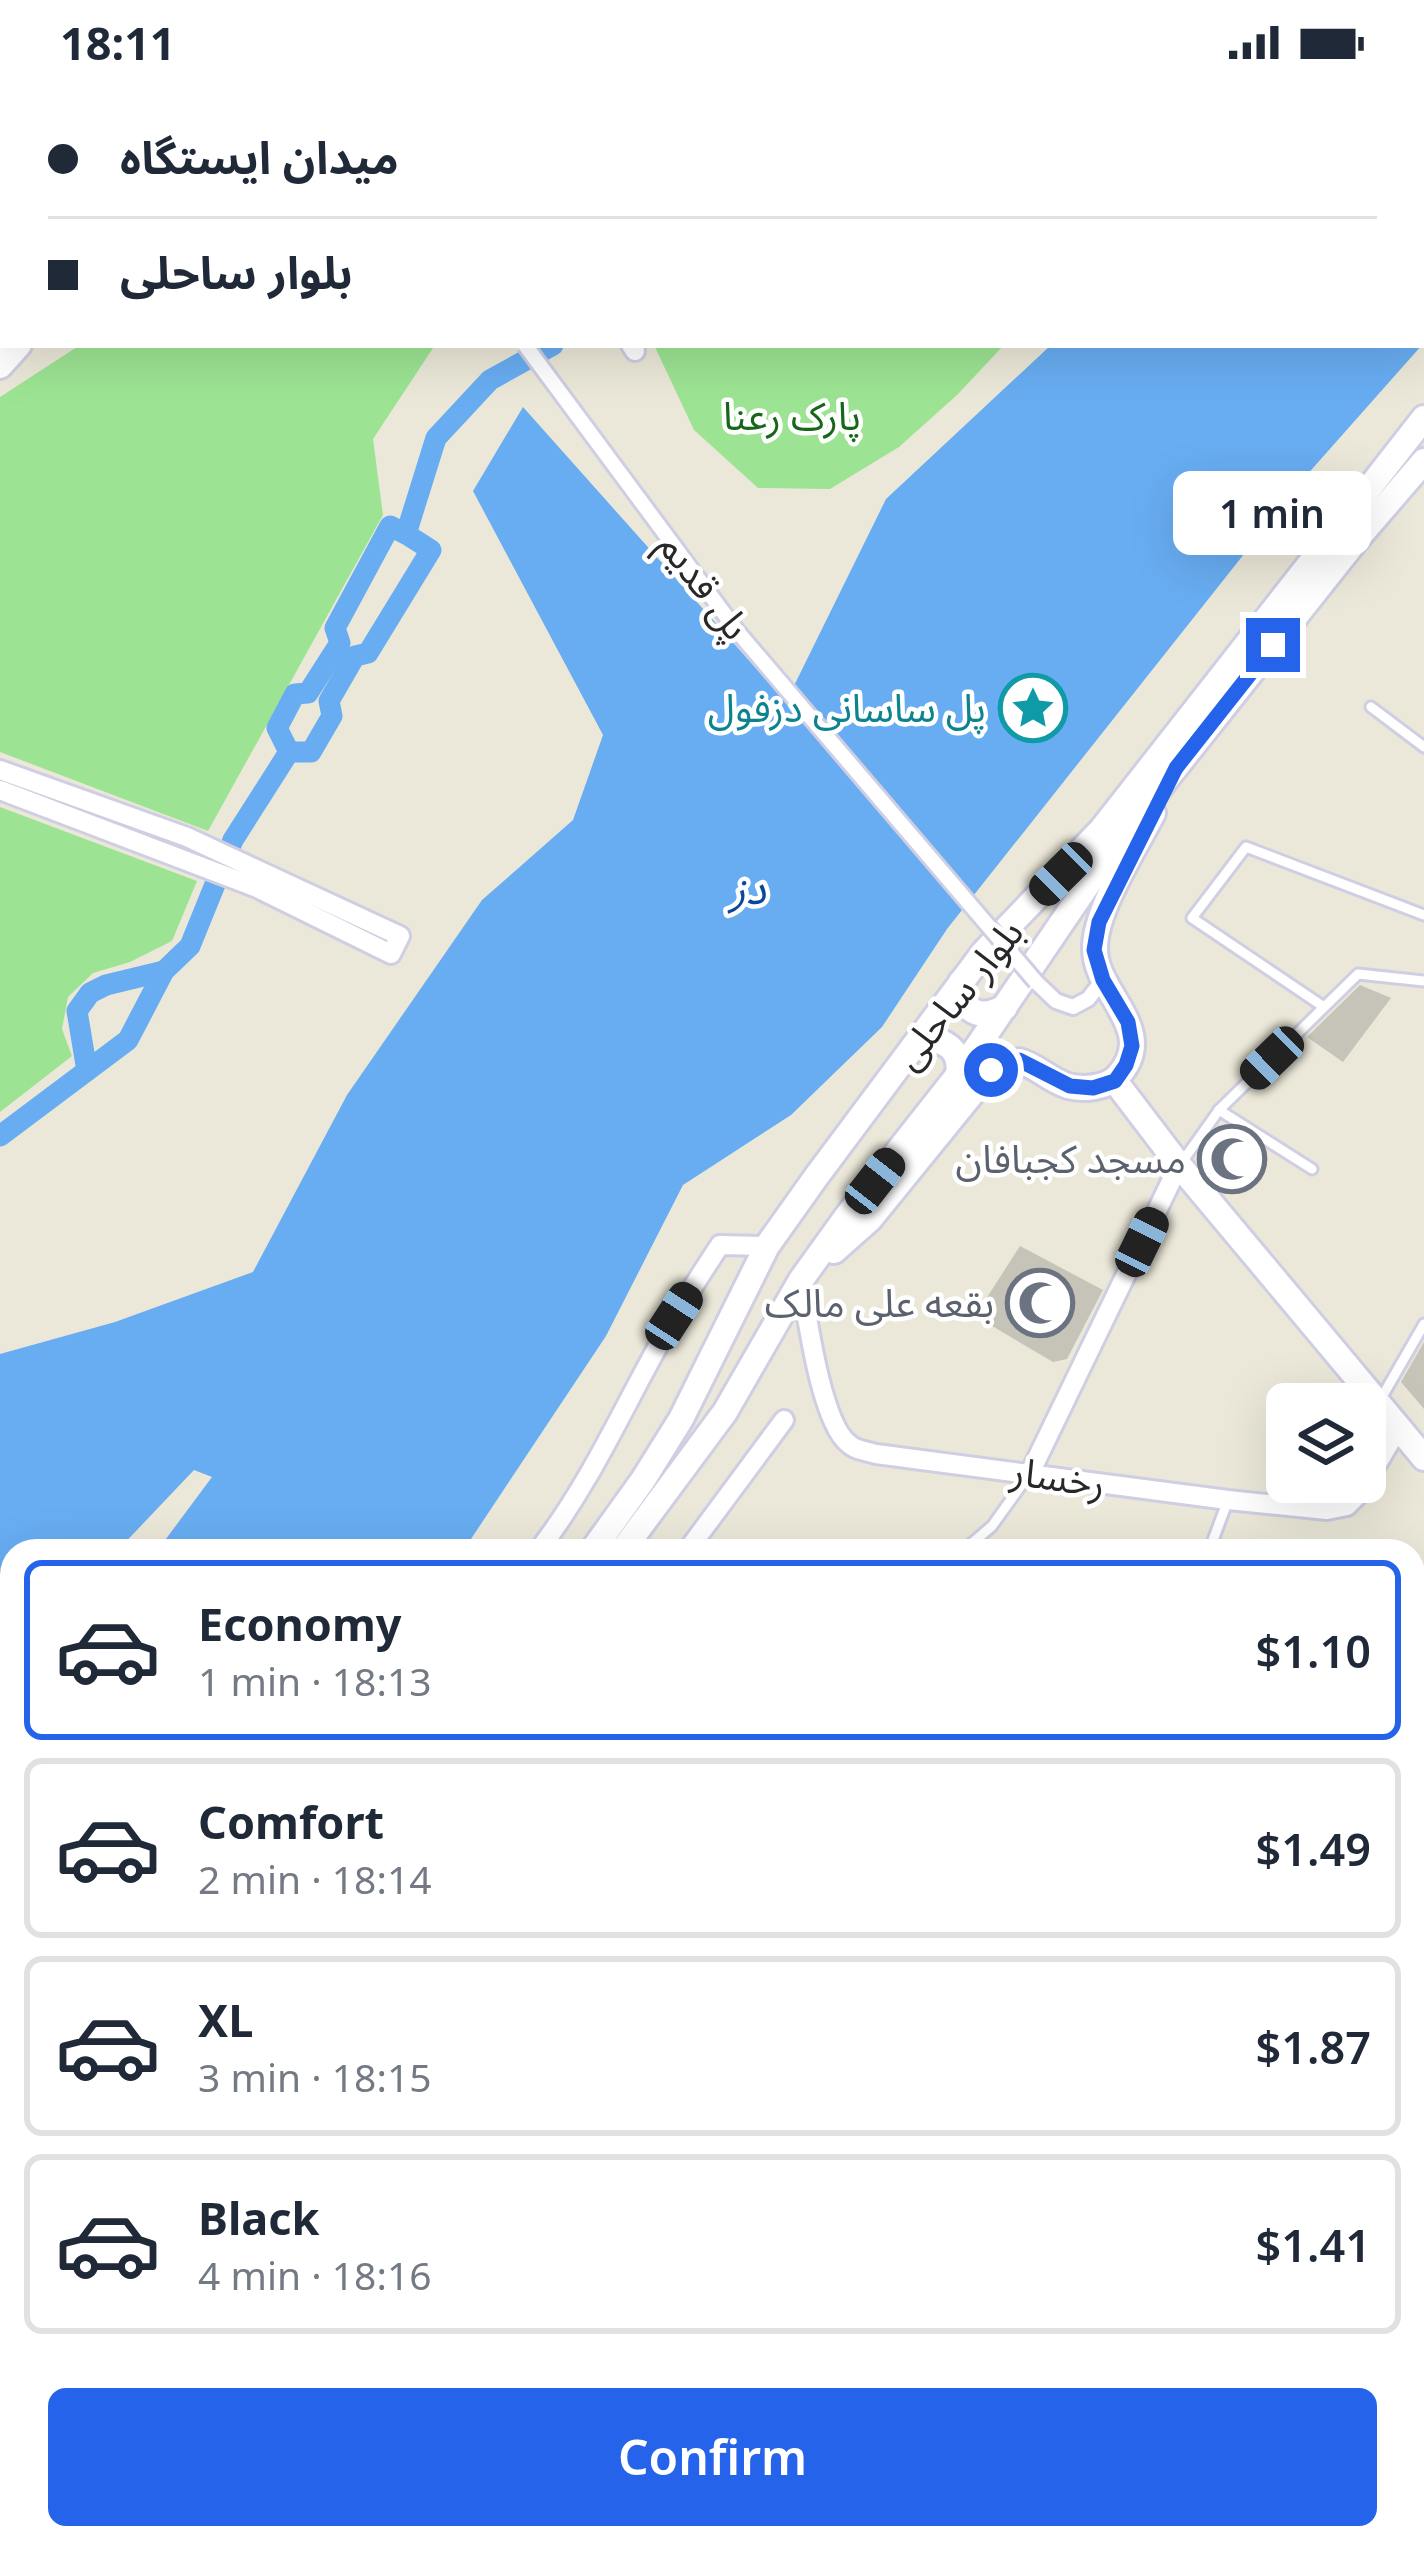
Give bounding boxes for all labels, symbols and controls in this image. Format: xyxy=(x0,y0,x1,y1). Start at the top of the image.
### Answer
text: 18:11 xyxy=(60,12,176,73)
text: میدان ایستگاه xyxy=(120,126,399,187)
text: بلوار ساحلی xyxy=(120,241,353,302)
park label: پارک رعنا xyxy=(723,388,861,442)
callout: 1 min xyxy=(1174,471,1372,555)
text: 1 min xyxy=(1219,486,1325,539)
street label: پل قدیم xyxy=(644,520,764,653)
route end xyxy=(1246,618,1300,672)
place icon: پل ساسانی دزفول xyxy=(998,673,1068,743)
place label: پل ساسانی دزفول xyxy=(708,680,986,734)
car xyxy=(1023,836,1099,912)
water label: دز xyxy=(727,859,767,916)
street label: بلوار ساحلی xyxy=(880,907,1034,1080)
car xyxy=(1234,1020,1310,1096)
route start xyxy=(964,1043,1018,1097)
mosque icon: مسجد کجبافان xyxy=(1197,1124,1267,1194)
place label: مسجد کجبافان xyxy=(956,1131,1186,1184)
car xyxy=(839,1142,911,1220)
car xyxy=(1110,1202,1174,1282)
mosque icon: بقعه علی مالک xyxy=(1005,1268,1075,1338)
place label: بقعه علی مالک xyxy=(765,1275,994,1328)
car xyxy=(639,1276,709,1356)
map controls xyxy=(1266,1383,1386,1503)
button: layers xyxy=(1266,1383,1386,1503)
street label: رخسار xyxy=(1007,1443,1109,1508)
text: Economy xyxy=(198,1593,402,1654)
icon: car xyxy=(54,1596,162,1704)
text: $1.10 xyxy=(1256,1620,1371,1681)
text: 1 min · 18:13 xyxy=(198,1654,432,1707)
text: Comfort xyxy=(198,1791,384,1852)
icon: car xyxy=(54,1794,162,1902)
text: $1.49 xyxy=(1256,1818,1371,1879)
text: 2 min · 18:14 xyxy=(198,1852,432,1905)
text: XL xyxy=(198,1989,253,2050)
icon: car xyxy=(54,1992,162,2100)
text: $1.87 xyxy=(1256,2016,1371,2077)
text: 3 min · 18:15 xyxy=(198,2050,432,2103)
text: Black xyxy=(198,2187,319,2248)
icon: car xyxy=(54,2190,162,2298)
text: $1.41 xyxy=(1256,2214,1371,2275)
text: 4 min · 18:16 xyxy=(198,2248,432,2301)
button: Confirm xyxy=(48,2388,1377,2526)

